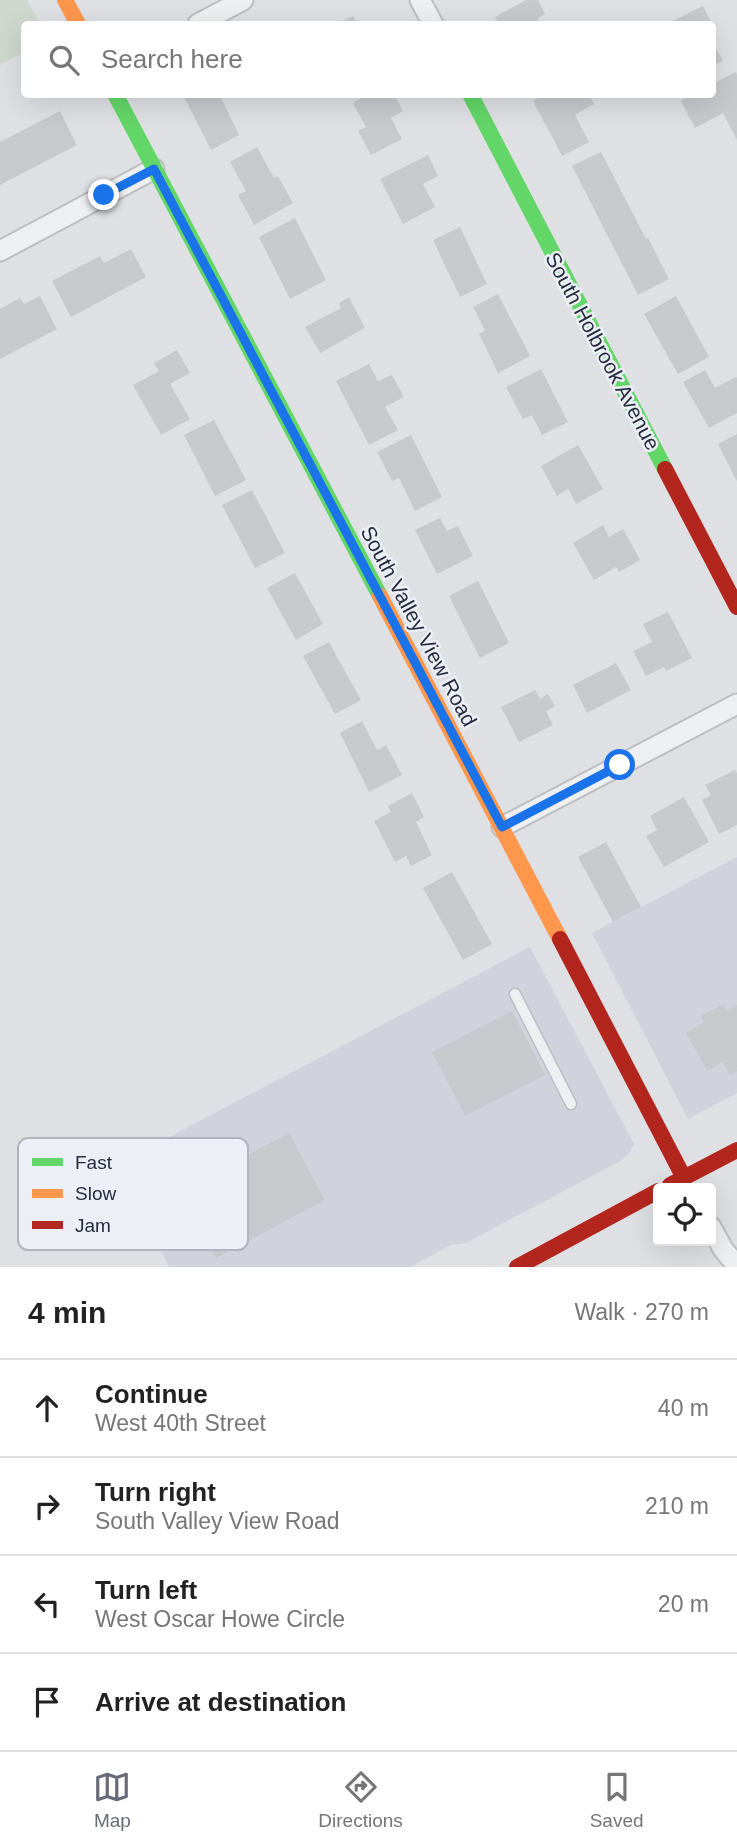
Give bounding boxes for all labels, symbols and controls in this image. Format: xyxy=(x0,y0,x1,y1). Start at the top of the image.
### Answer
search box xyxy=(21,21,716,98)
icon: search xyxy=(45,41,83,79)
text: Search here xyxy=(101,44,243,74)
route end xyxy=(88,179,119,210)
street label: South Holbrook Avenue xyxy=(541,248,665,454)
street label: South Valley View Road xyxy=(356,522,482,730)
route start xyxy=(604,749,635,780)
legend xyxy=(18,1138,248,1250)
text: Fast xyxy=(75,1152,113,1173)
text: Slow xyxy=(75,1183,116,1204)
map controls xyxy=(653,1183,716,1246)
button: locate xyxy=(653,1183,716,1246)
text: Jam xyxy=(75,1215,111,1236)
text: 4 min xyxy=(28,1296,106,1329)
text: Walk · 270 m xyxy=(574,1299,709,1325)
text: Continue xyxy=(95,1379,208,1409)
icon: ahead xyxy=(28,1389,66,1427)
text: 40 m xyxy=(658,1395,709,1421)
text: West 40th Street xyxy=(95,1410,266,1436)
text: Turn right xyxy=(95,1477,216,1507)
icon: right xyxy=(28,1487,66,1525)
text: 210 m xyxy=(645,1493,709,1519)
text: South Valley View Road xyxy=(95,1508,340,1534)
text: Turn left xyxy=(95,1575,197,1605)
icon: left xyxy=(28,1585,66,1623)
text: 20 m xyxy=(658,1591,709,1617)
text: West Oscar Howe Circle xyxy=(95,1606,345,1632)
icon: arrive xyxy=(28,1683,66,1721)
text: Arrive at destination xyxy=(95,1687,346,1717)
tab: Map xyxy=(93,1768,131,1832)
tab: Directions xyxy=(318,1768,403,1832)
tab: Saved xyxy=(590,1768,644,1832)

